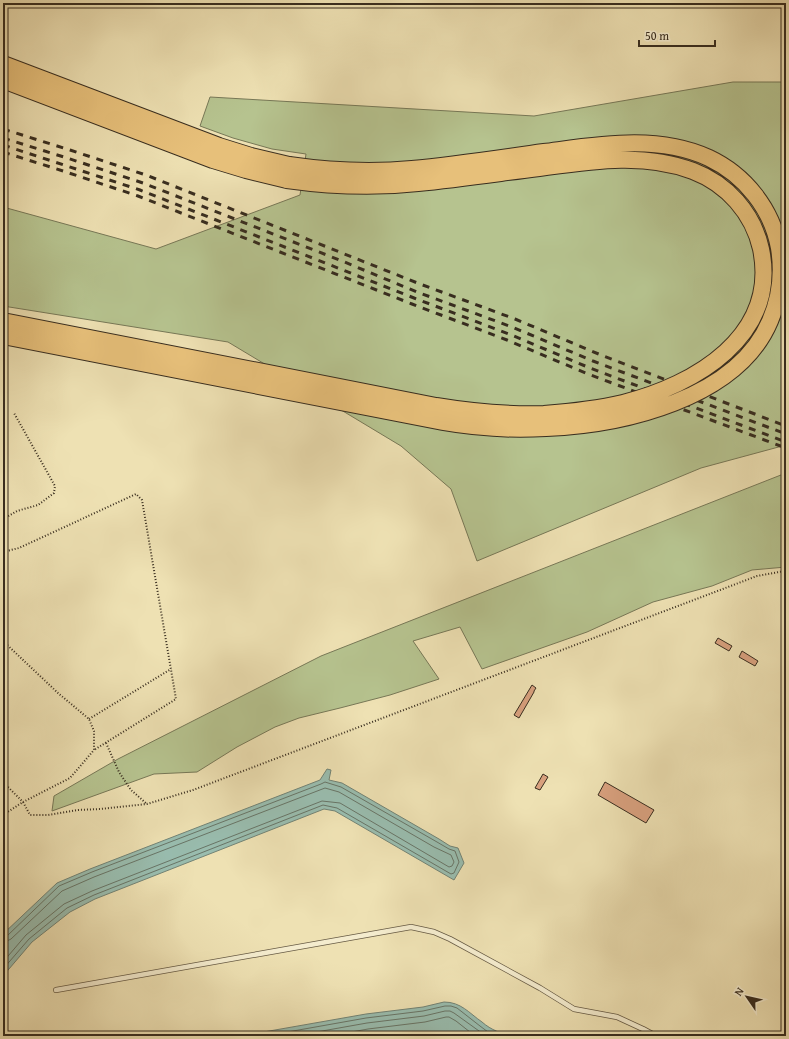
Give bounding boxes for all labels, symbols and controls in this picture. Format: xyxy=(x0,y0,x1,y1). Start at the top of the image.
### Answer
scale bar xyxy=(639,22,715,48)
text: 50 m xyxy=(645,27,669,44)
north arrow xyxy=(727,977,767,1017)
text: N xyxy=(730,983,748,999)

